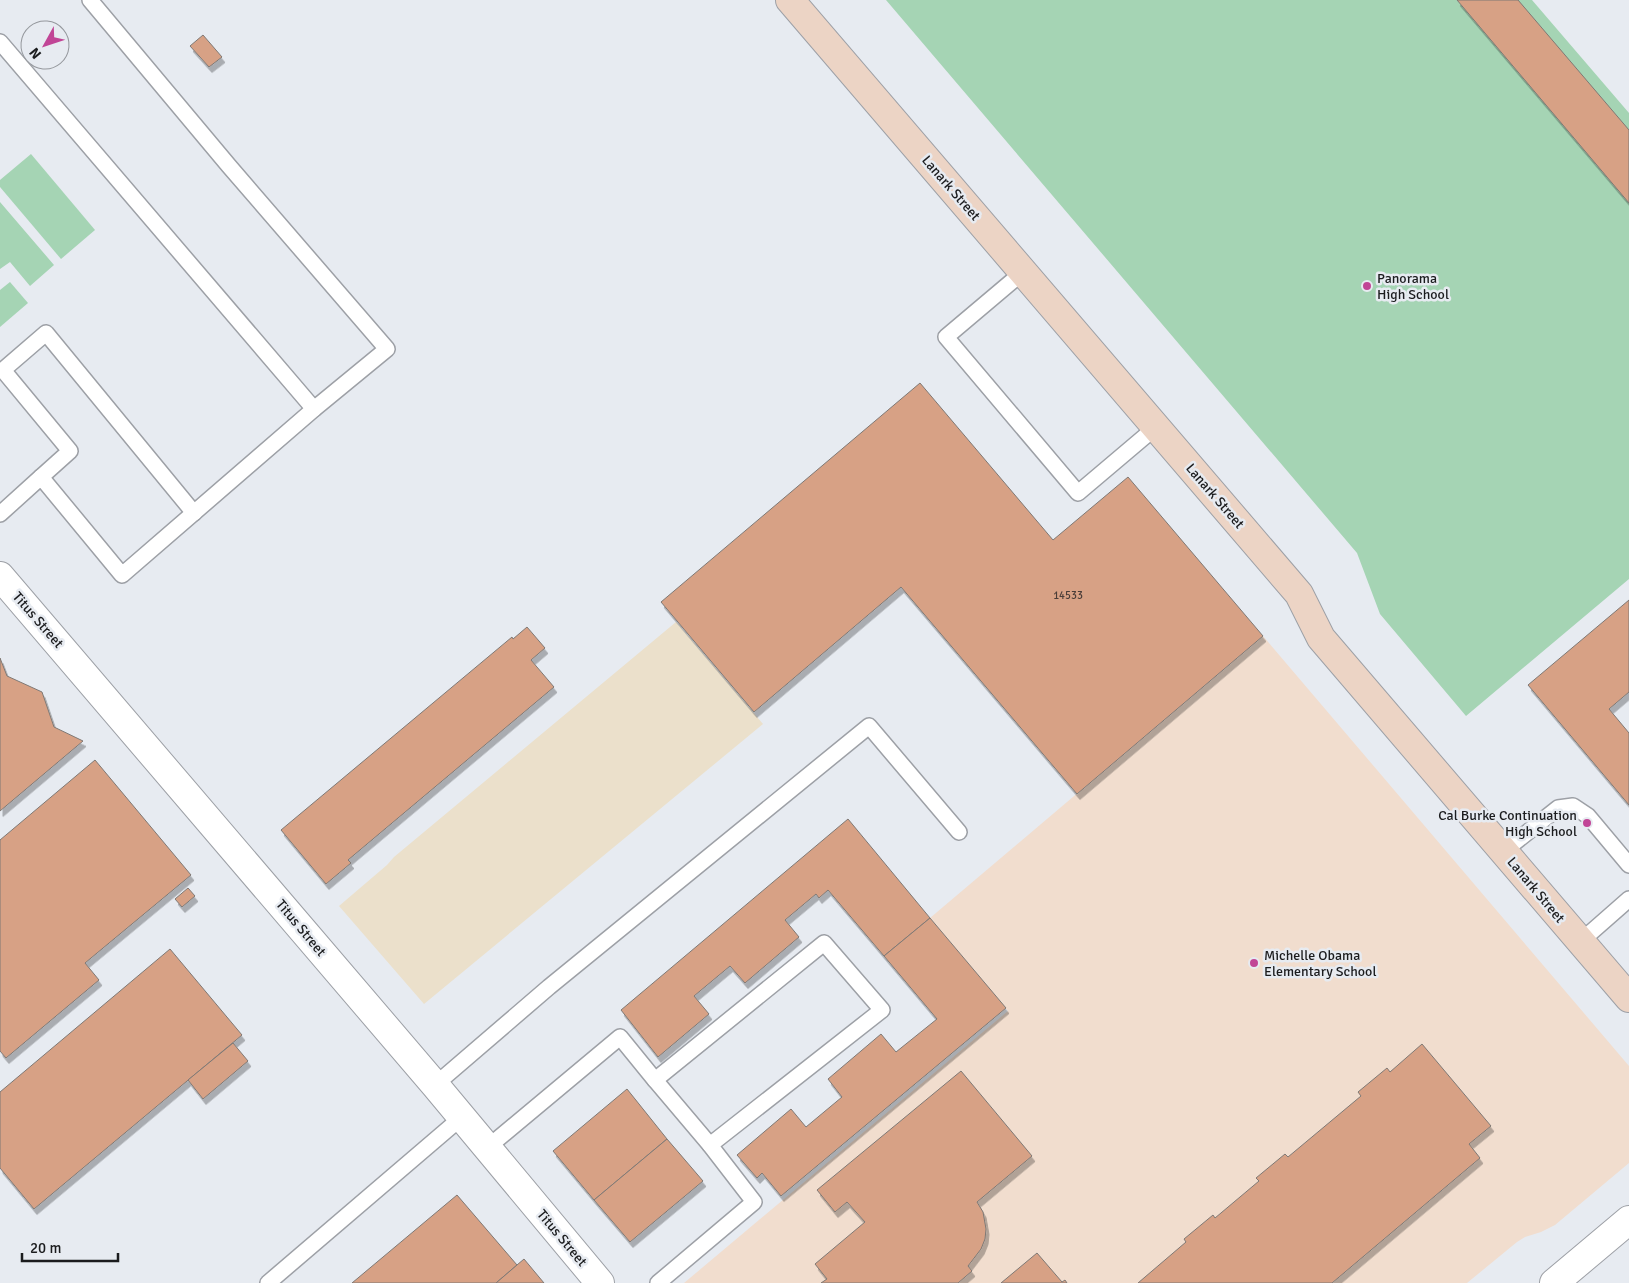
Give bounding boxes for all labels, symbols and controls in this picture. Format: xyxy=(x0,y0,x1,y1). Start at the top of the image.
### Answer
north arrow xyxy=(20,20,70,70)
text: N xyxy=(26,44,45,62)
street label: Lanark Street xyxy=(918,152,984,224)
place label: Panorama High School xyxy=(1377,270,1449,303)
marker: Panorama High School xyxy=(1361,280,1373,292)
street label: Lanark Street xyxy=(1182,460,1248,532)
street label: Titus Street xyxy=(9,588,67,652)
house number: 14533 xyxy=(1053,589,1083,602)
place label: Cal Burke Continuation High School xyxy=(1438,807,1577,840)
marker: Cal Burke Continuation High School xyxy=(1581,817,1593,829)
street label: Lanark Street xyxy=(1504,854,1569,926)
street label: Titus Street xyxy=(272,896,330,960)
place label: Michelle Obama Elementary School xyxy=(1264,947,1377,980)
marker: Michelle Obama Elementary School xyxy=(1248,957,1260,969)
street label: Titus Street xyxy=(533,1206,591,1270)
scale bar xyxy=(22,1230,119,1262)
text: 20 m xyxy=(30,1239,61,1257)

